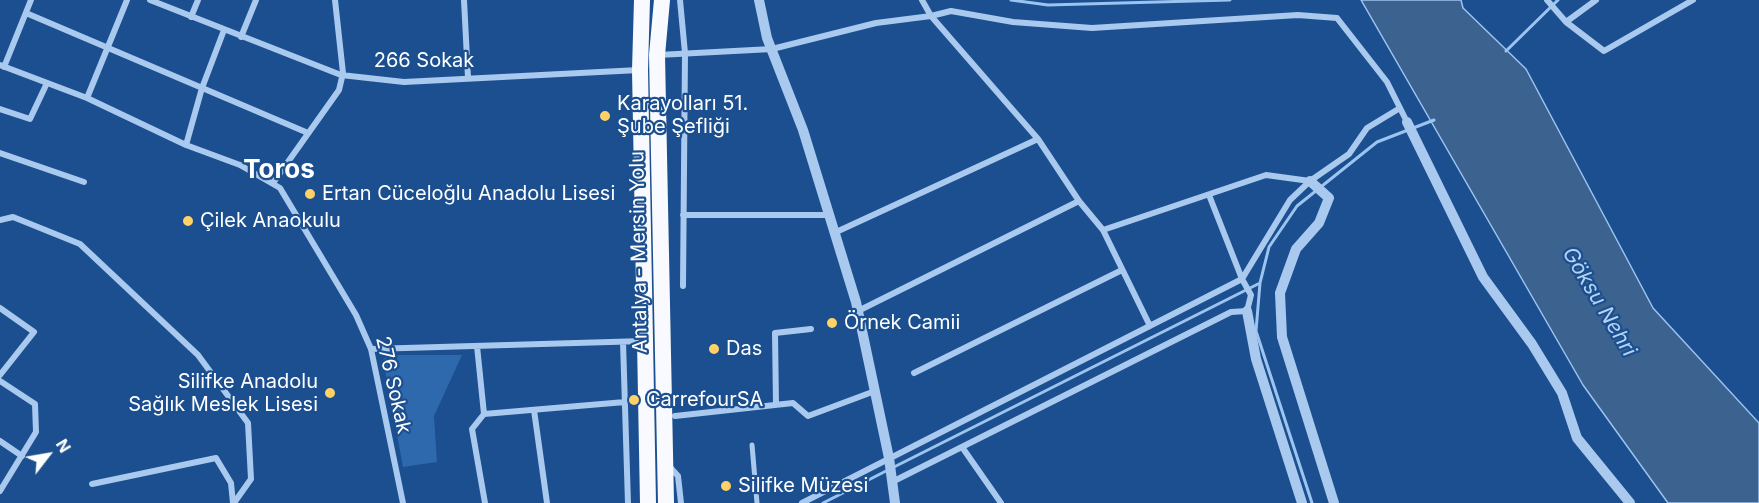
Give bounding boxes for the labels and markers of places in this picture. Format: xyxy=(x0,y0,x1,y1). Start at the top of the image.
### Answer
place label: Karayolları 51. Şube Şefliği xyxy=(617,92,748,139)
marker: Karayolları 51. Şube Şefliği xyxy=(598,109,612,123)
place label: Ertan Cüceloğlu Anadolu Lisesi xyxy=(322,182,615,206)
marker: Ertan Cüceloğlu Anadolu Lisesi xyxy=(303,187,317,201)
place label: Çilek Anaokulu xyxy=(200,209,341,233)
marker: Çilek Anaokulu xyxy=(181,214,195,228)
place label: Örnek Camii xyxy=(844,311,960,335)
marker: Örnek Camii xyxy=(825,316,839,330)
place label: Das xyxy=(726,337,762,361)
marker: Das xyxy=(707,342,721,356)
place label: Silifke Anadolu Sağlık Meslek Lisesi xyxy=(128,370,318,417)
marker: Silifke Anadolu Sağlık Meslek Lisesi xyxy=(323,386,337,400)
place label: CarrefourSA xyxy=(646,388,763,412)
marker: CarrefourSA xyxy=(627,393,641,407)
place label: Silifke Müzesi xyxy=(738,474,868,498)
marker: Silifke Müzesi xyxy=(719,479,733,493)

